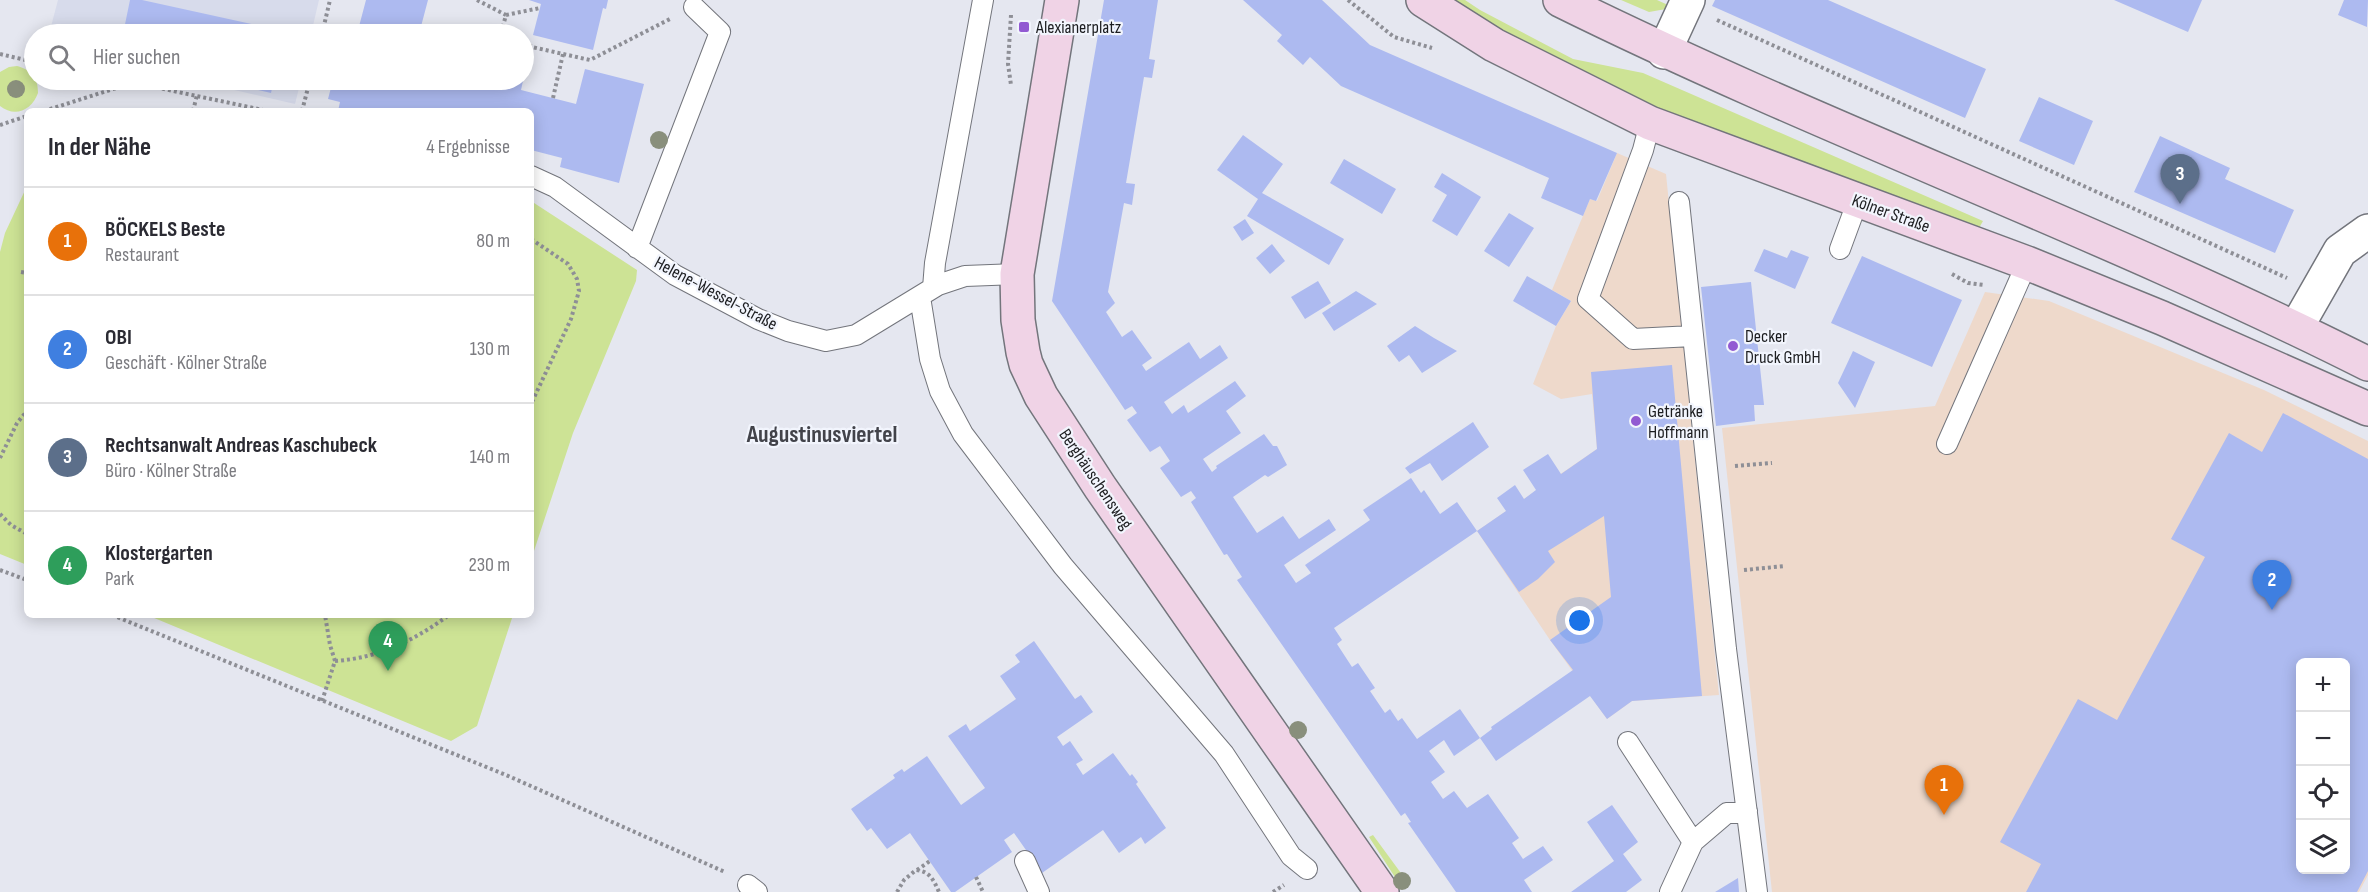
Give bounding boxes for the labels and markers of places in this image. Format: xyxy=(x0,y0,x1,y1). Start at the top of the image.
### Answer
place label: Alexianerplatz xyxy=(1035,17,1122,38)
marker: Alexianerplatz xyxy=(1017,20,1031,34)
pin: 3 xyxy=(2160,154,2200,204)
place label: Decker Druck GmbH xyxy=(1745,326,1821,368)
marker: Decker Druck GmbH xyxy=(1726,339,1740,353)
place label: Getränke Hoffmann xyxy=(1648,401,1709,443)
marker: Getränke Hoffmann xyxy=(1629,414,1643,428)
pin: 2 xyxy=(2252,560,2292,610)
pin: 4 xyxy=(368,622,408,671)
pin: 1 xyxy=(1924,766,1964,815)

